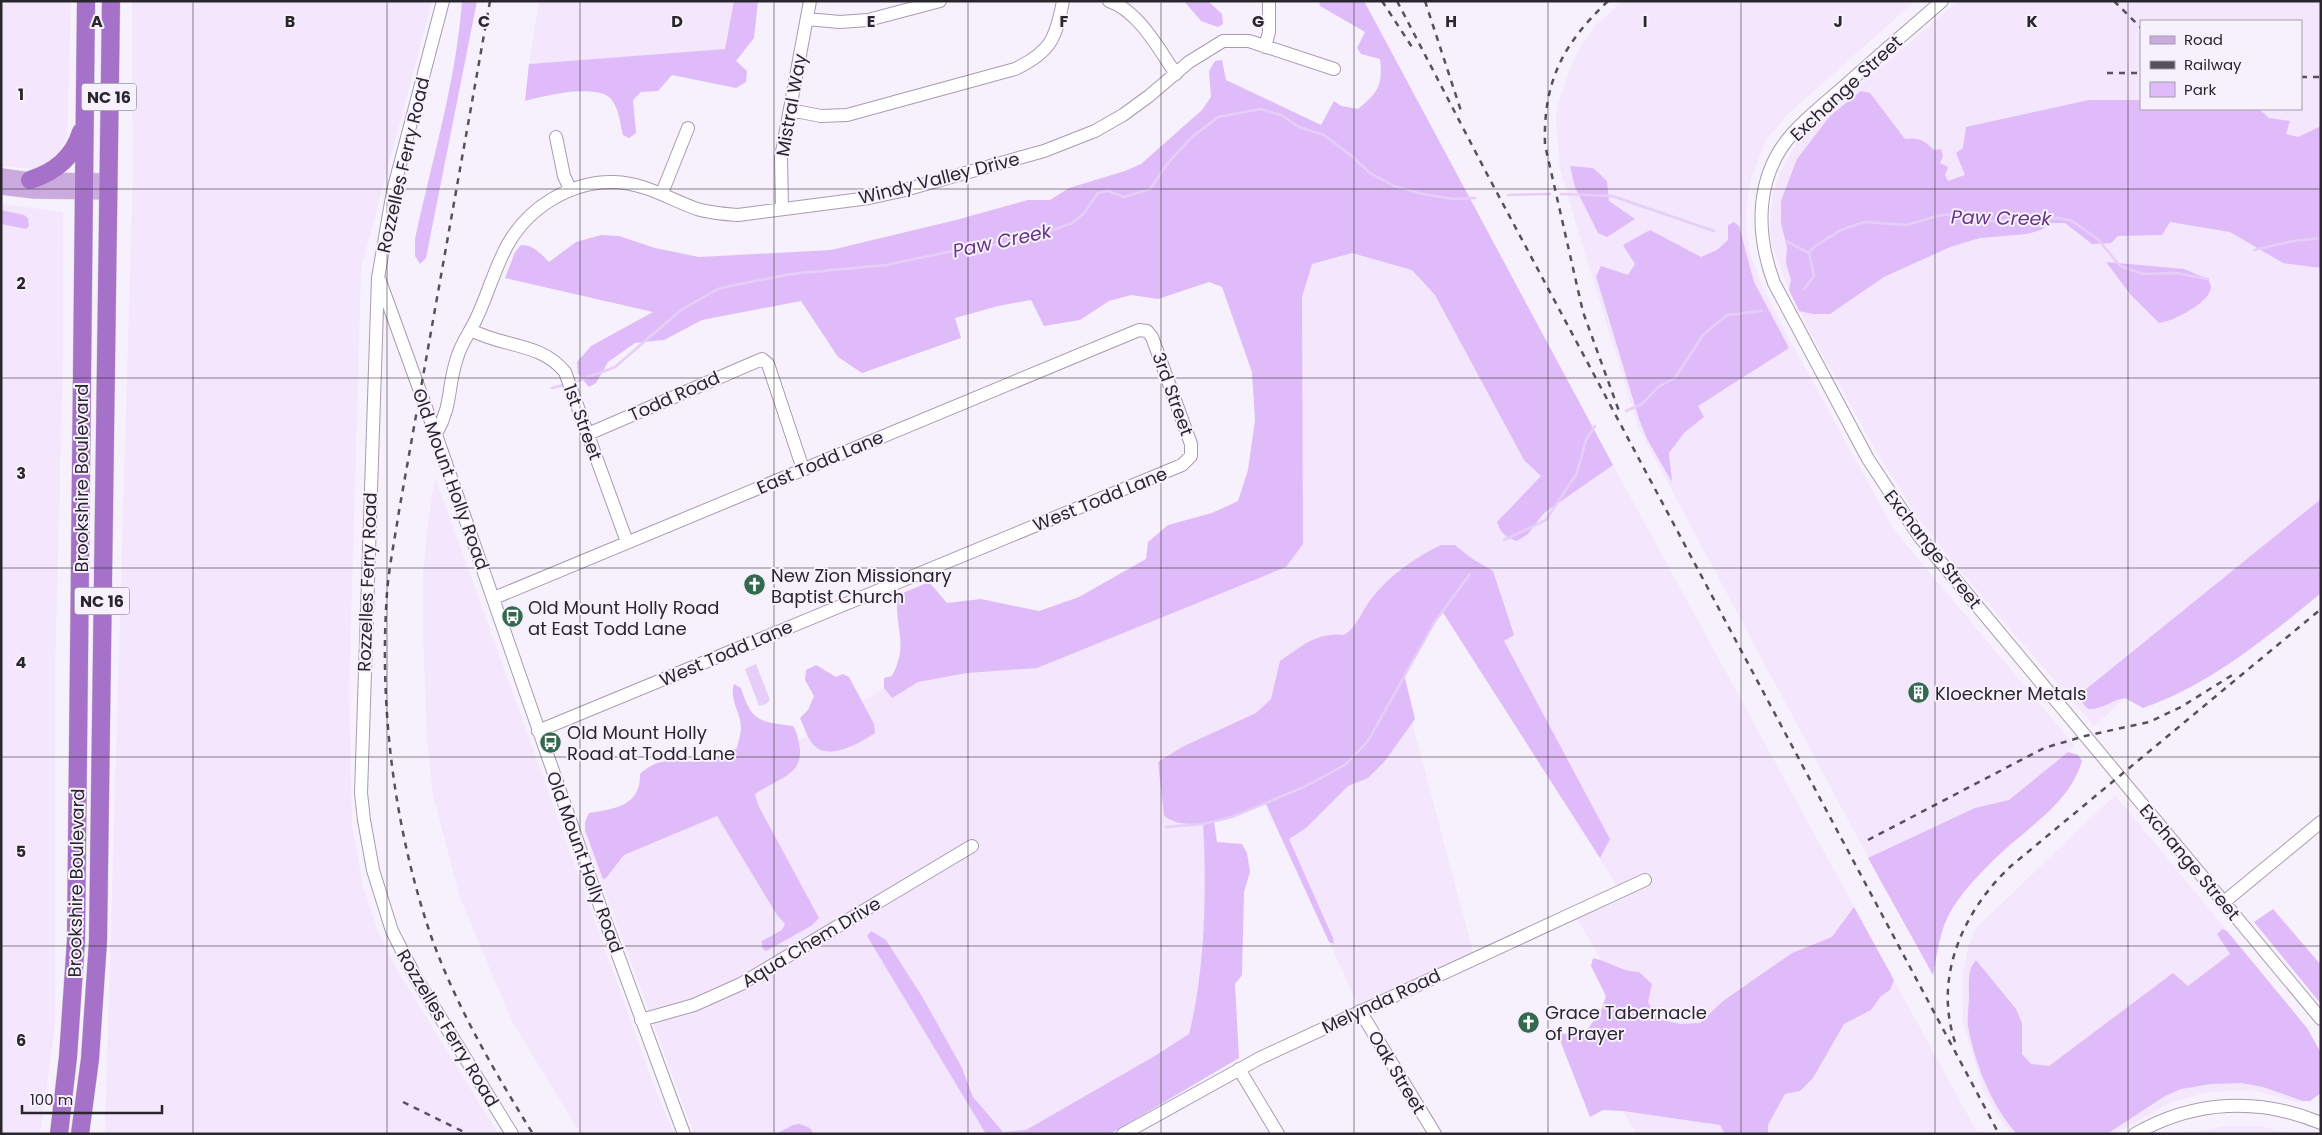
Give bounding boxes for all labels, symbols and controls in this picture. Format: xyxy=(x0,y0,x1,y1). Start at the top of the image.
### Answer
text: A xyxy=(91,10,103,33)
text: B xyxy=(285,10,295,33)
text: C xyxy=(478,10,490,33)
text: D xyxy=(671,10,683,33)
text: E xyxy=(867,10,875,33)
text: F xyxy=(1060,10,1069,33)
text: G xyxy=(1252,10,1264,33)
text: H xyxy=(1445,10,1457,33)
text: I xyxy=(1643,10,1647,33)
text: J xyxy=(1833,10,1843,33)
text: K xyxy=(2026,10,2038,33)
legend xyxy=(2140,20,2302,110)
street label: Exchange Street xyxy=(1785,29,1907,147)
text: Road xyxy=(2184,29,2223,50)
street label: Mistral Way xyxy=(770,52,812,158)
text: Railway xyxy=(2184,54,2242,75)
street label: Rozzelles Ferry Road xyxy=(371,75,435,255)
text: Park xyxy=(2184,79,2216,100)
text: 1 xyxy=(18,83,24,106)
road number: NC 16 xyxy=(82,84,136,110)
street label: Windy Valley Drive xyxy=(856,146,1022,210)
water label: Paw Creek xyxy=(1951,204,2053,232)
water label: Paw Creek xyxy=(950,217,1055,265)
text: 2 xyxy=(16,272,26,295)
street label: 3rd Street xyxy=(1146,349,1200,439)
street label: Todd Road xyxy=(625,365,723,427)
street label: 1st Street xyxy=(558,381,608,463)
street label: Brookshire Boulevard xyxy=(69,384,94,572)
street label: Old Mount Holly Road xyxy=(406,385,496,573)
street label: East Todd Lane xyxy=(753,424,887,500)
street label: West Todd Lane xyxy=(1029,461,1171,537)
text: 3 xyxy=(16,462,26,485)
street label: Exchange Street xyxy=(1879,484,1987,614)
street label: Rozzelles Ferry Road xyxy=(351,492,383,672)
place label: New Zion Missionary Baptist Church xyxy=(771,563,952,609)
church icon: New Zion Missionary Baptist Church xyxy=(743,573,767,597)
road number: NC 16 xyxy=(74,588,130,614)
place label: Old Mount Holly Road at East Todd Lane xyxy=(528,595,720,641)
bus stop icon: Old Mount Holly Road at East Todd Lane xyxy=(500,605,524,629)
street label: West Todd Lane xyxy=(656,614,796,692)
text: 4 xyxy=(16,651,27,674)
building icon: Kloeckner Metals xyxy=(1907,681,1931,705)
place label: Kloeckner Metals xyxy=(1935,681,2087,706)
place label: Old Mount Holly Road at Todd Lane xyxy=(567,720,735,766)
bus stop icon: Old Mount Holly Road at Todd Lane xyxy=(539,730,563,754)
street label: Old Mount Holly Road xyxy=(540,768,630,956)
street label: Brookshire Boulevard xyxy=(62,788,90,978)
street label: Exchange Street xyxy=(2134,798,2246,926)
text: 5 xyxy=(16,840,26,863)
street label: Aqua Chem Drive xyxy=(737,891,885,993)
street label: Rozzelles Ferry Road xyxy=(391,945,505,1111)
street label: Melynda Road xyxy=(1317,962,1445,1040)
place label: Grace Tabernacle of Prayer xyxy=(1545,1000,1707,1046)
church icon: Grace Tabernacle of Prayer xyxy=(1517,1010,1541,1034)
street label: Oak Street xyxy=(1362,1026,1432,1118)
text: 6 xyxy=(16,1029,26,1052)
scale bar xyxy=(22,1082,162,1114)
text: 100 m xyxy=(30,1089,73,1110)

